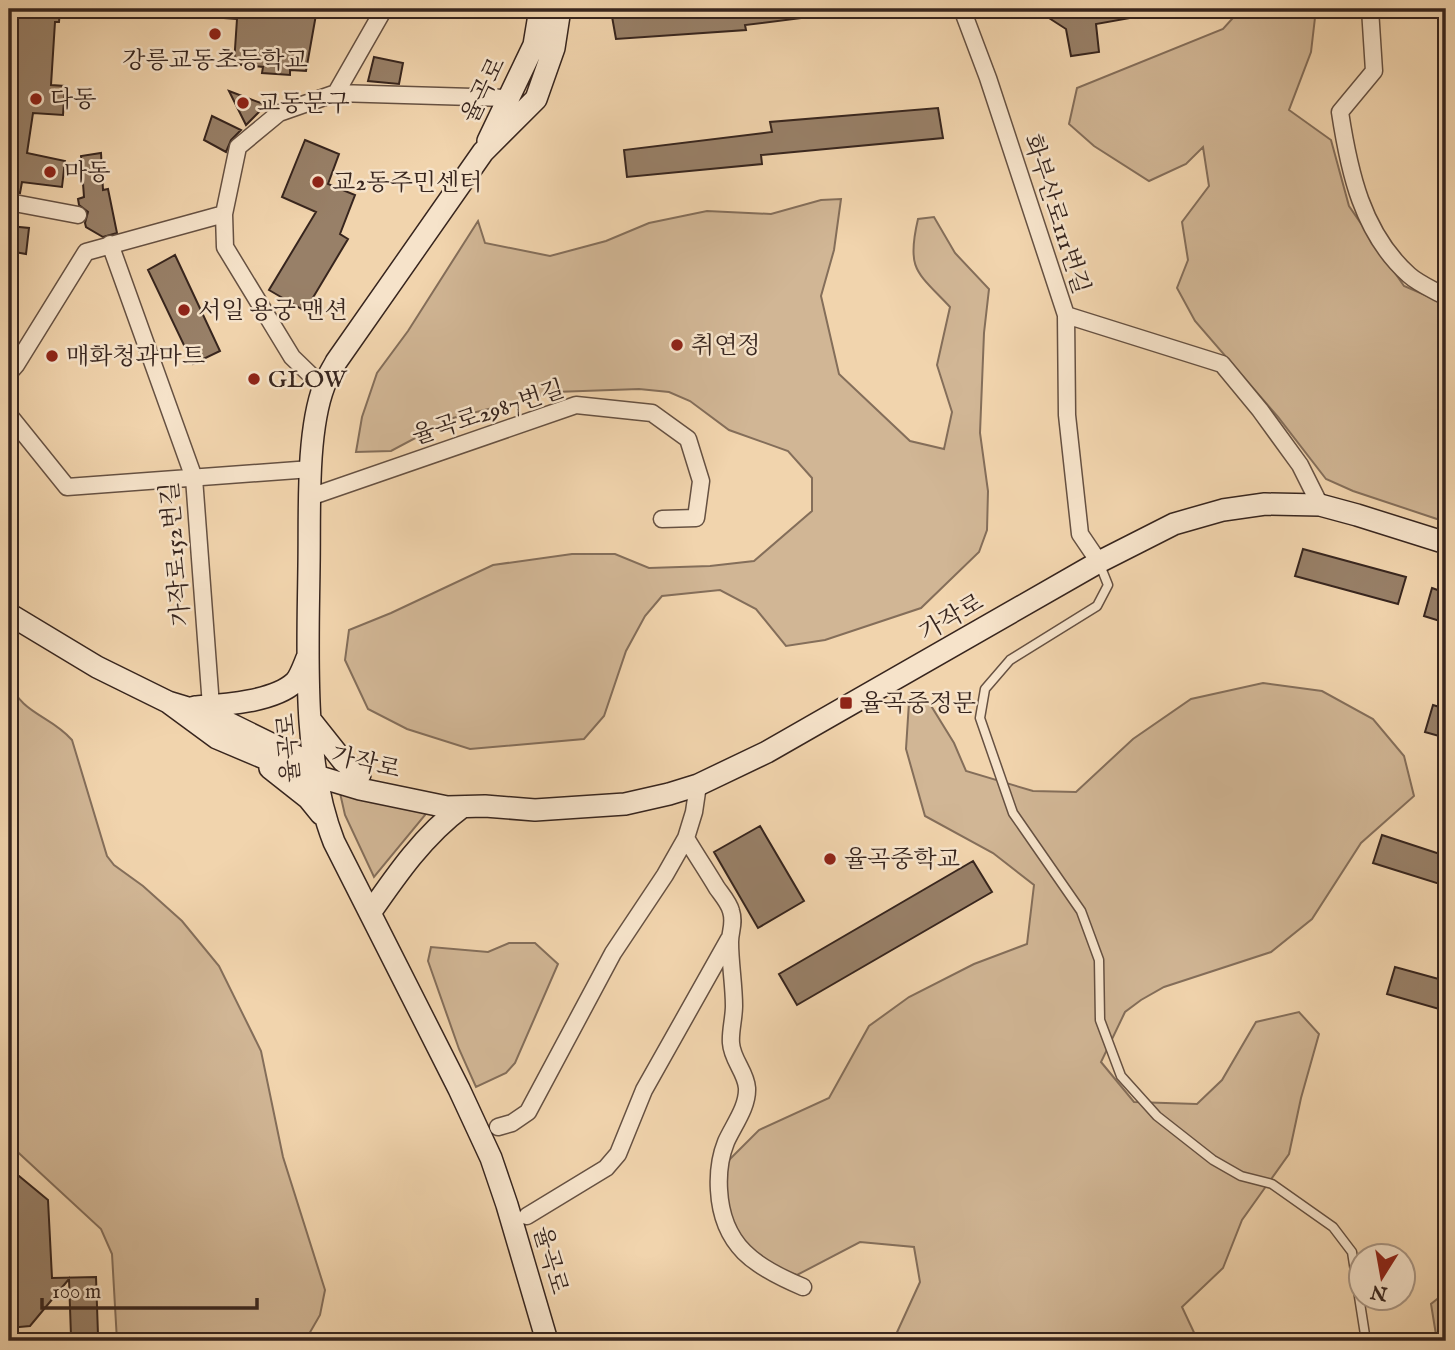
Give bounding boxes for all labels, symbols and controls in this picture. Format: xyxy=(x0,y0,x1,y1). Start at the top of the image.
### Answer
marker: 강릉교동초등학교 xyxy=(207,26,223,42)
place label: 강릉교동초등학교 xyxy=(122,46,308,77)
street label: 율곡로 xyxy=(455,53,514,129)
place label: 다동 xyxy=(50,85,96,116)
place label: 교동문구 xyxy=(257,89,350,120)
marker: 다동 xyxy=(28,91,44,107)
marker: 교동문구 xyxy=(235,95,251,111)
street label: 화부산로111번길 xyxy=(1015,131,1096,298)
place label: 마동 xyxy=(64,158,110,189)
marker: 마동 xyxy=(42,164,58,180)
place label: 교2동주민센터 xyxy=(332,168,482,199)
marker: 교2동주민센터 xyxy=(310,174,326,190)
place label: 서일 용궁 맨션 xyxy=(198,296,348,327)
marker: 서일 용궁 맨션 xyxy=(176,302,192,318)
place label: 취연정 xyxy=(691,331,761,362)
marker: 취연정 xyxy=(669,337,685,353)
place label: 매화청과마트 xyxy=(66,342,205,373)
marker: 매화청과마트 xyxy=(44,348,60,364)
place label: GLOW xyxy=(268,365,348,396)
marker: GLOW xyxy=(246,371,262,387)
street label: 율곡로2987번길 xyxy=(408,374,569,453)
street label: 가작로152번길 xyxy=(155,480,198,627)
street label: 가작로 xyxy=(914,587,990,649)
place label: 율곡중정문 xyxy=(860,689,976,720)
marker: 율곡중정문 xyxy=(838,695,854,711)
street label: 율곡로 xyxy=(271,712,308,784)
street label: 가작로 xyxy=(328,741,403,786)
place label: 율곡중학교 xyxy=(844,845,960,876)
marker: 율곡중학교 xyxy=(822,851,838,867)
street label: 율곡로 xyxy=(525,1223,574,1298)
north arrow xyxy=(1346,1242,1416,1312)
scale bar xyxy=(42,1266,257,1310)
text: N xyxy=(1368,1278,1390,1305)
text: 100 m xyxy=(52,1279,101,1306)

